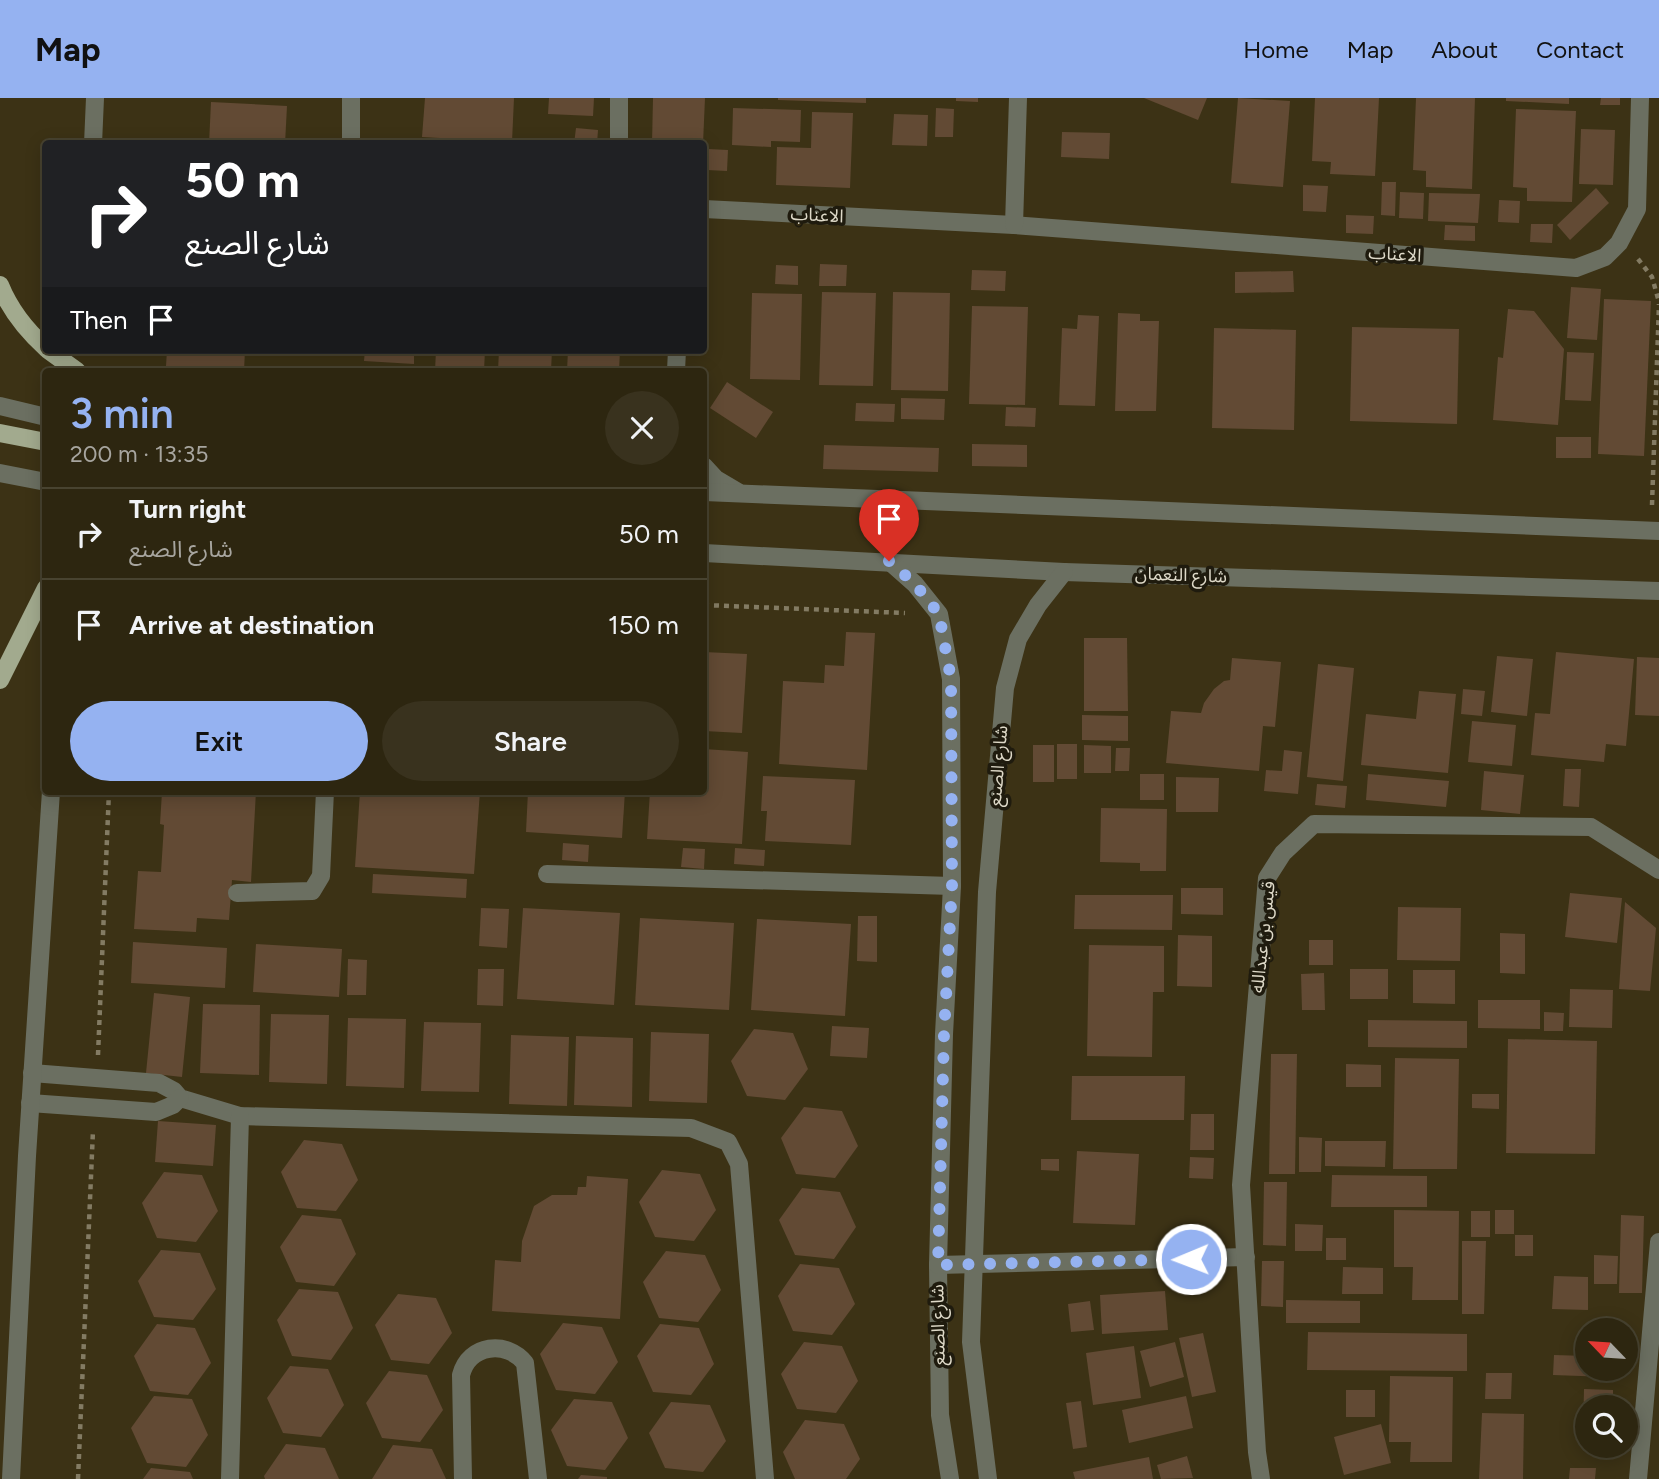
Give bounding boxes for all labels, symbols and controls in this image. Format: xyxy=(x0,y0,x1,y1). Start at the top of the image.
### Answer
text: Map xyxy=(35,30,101,69)
text: Home xyxy=(1243,35,1309,64)
text: Map xyxy=(1347,35,1393,64)
text: About xyxy=(1431,35,1498,64)
text: Contact xyxy=(1536,35,1624,64)
text: 50 m xyxy=(185,150,300,209)
icon: right xyxy=(70,168,161,259)
street label: الاعناب xyxy=(790,203,844,227)
text: شارع الصنع xyxy=(185,224,330,262)
street label: الاعناب xyxy=(1368,241,1422,267)
icon: arrive xyxy=(142,301,180,339)
text: Then xyxy=(70,304,128,336)
text: 3 min xyxy=(70,388,174,439)
button: close xyxy=(605,391,679,465)
text: 200 m · 13:35 xyxy=(70,440,208,468)
pin xyxy=(859,489,919,561)
text: Turn right xyxy=(129,493,246,525)
icon: arrive xyxy=(870,500,908,538)
icon: right xyxy=(70,515,108,553)
text: 50 m xyxy=(619,518,679,550)
text: شارع الصنع xyxy=(129,535,233,563)
street label: شارع النعمان xyxy=(1135,562,1227,591)
icon: arrive xyxy=(70,606,108,644)
text: Arrive at destination xyxy=(129,609,374,641)
text: 150 m xyxy=(608,609,679,641)
button: Exit xyxy=(70,701,368,781)
button: Share xyxy=(382,701,679,781)
street label: شارع الصنع xyxy=(983,725,1015,808)
street label: قيس بن عبدالله xyxy=(1246,880,1280,994)
position arrow xyxy=(1154,1222,1228,1296)
street label: شارع الصنع xyxy=(926,1284,953,1366)
north arrow xyxy=(1575,1318,1638,1381)
map controls xyxy=(1575,1318,1638,1458)
button: search xyxy=(1575,1395,1638,1458)

